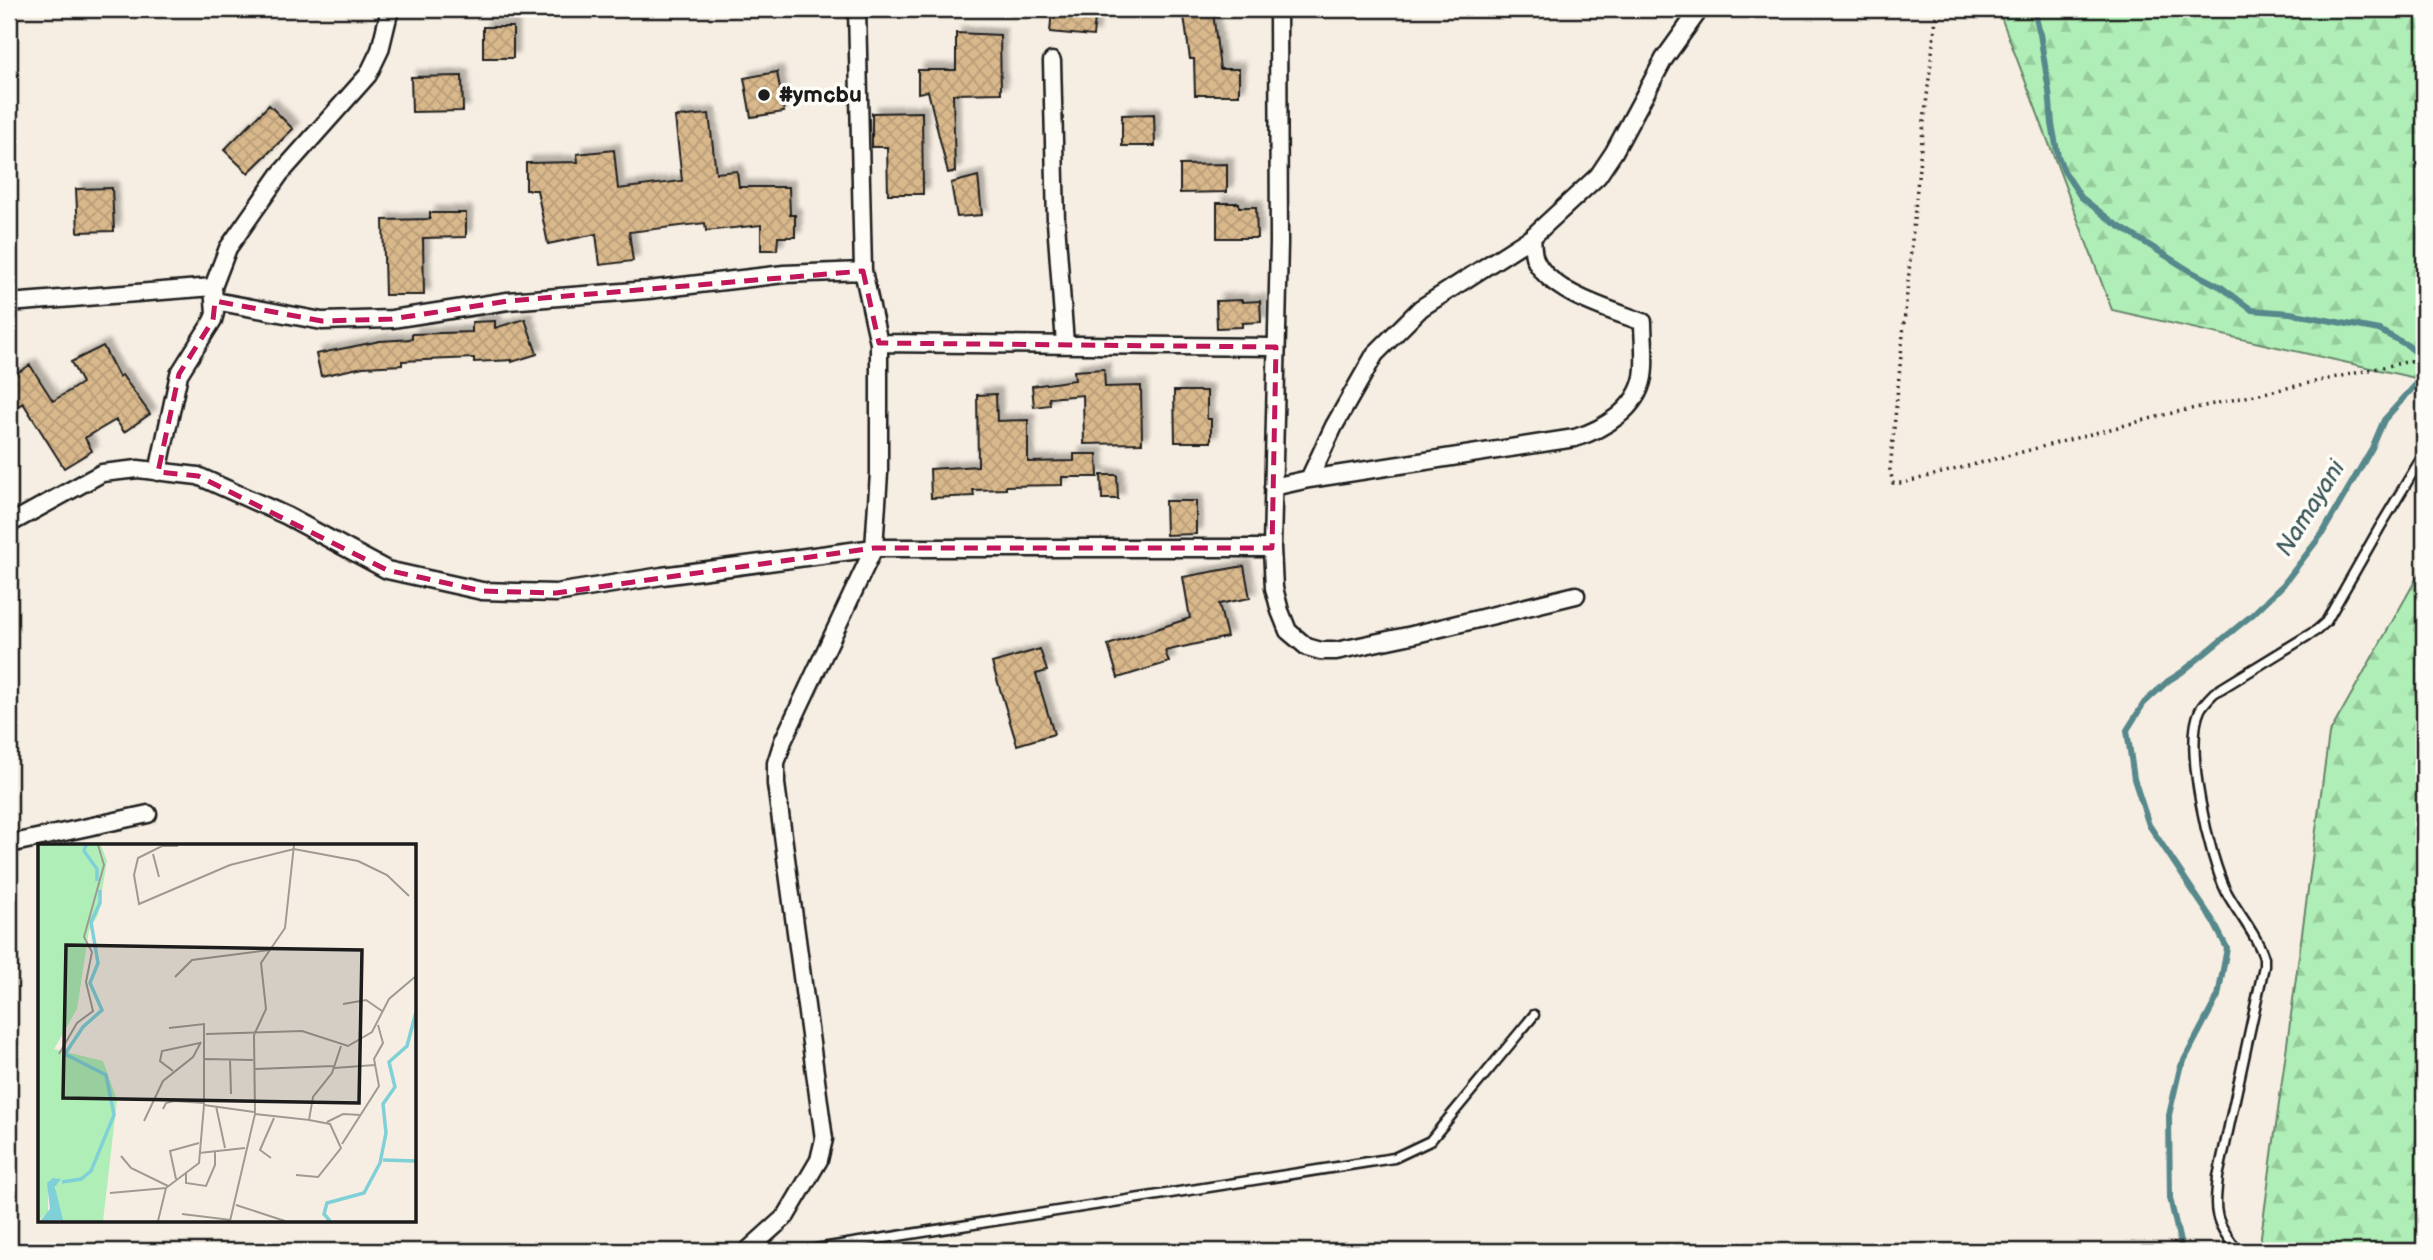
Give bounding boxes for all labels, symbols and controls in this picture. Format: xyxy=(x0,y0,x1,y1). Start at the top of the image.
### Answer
place label: #ymcbu xyxy=(778,81,862,109)
marker: #ymcbu xyxy=(756,87,772,103)
water label: Namayani xyxy=(2269,453,2352,561)
inset map xyxy=(38,844,416,1222)

